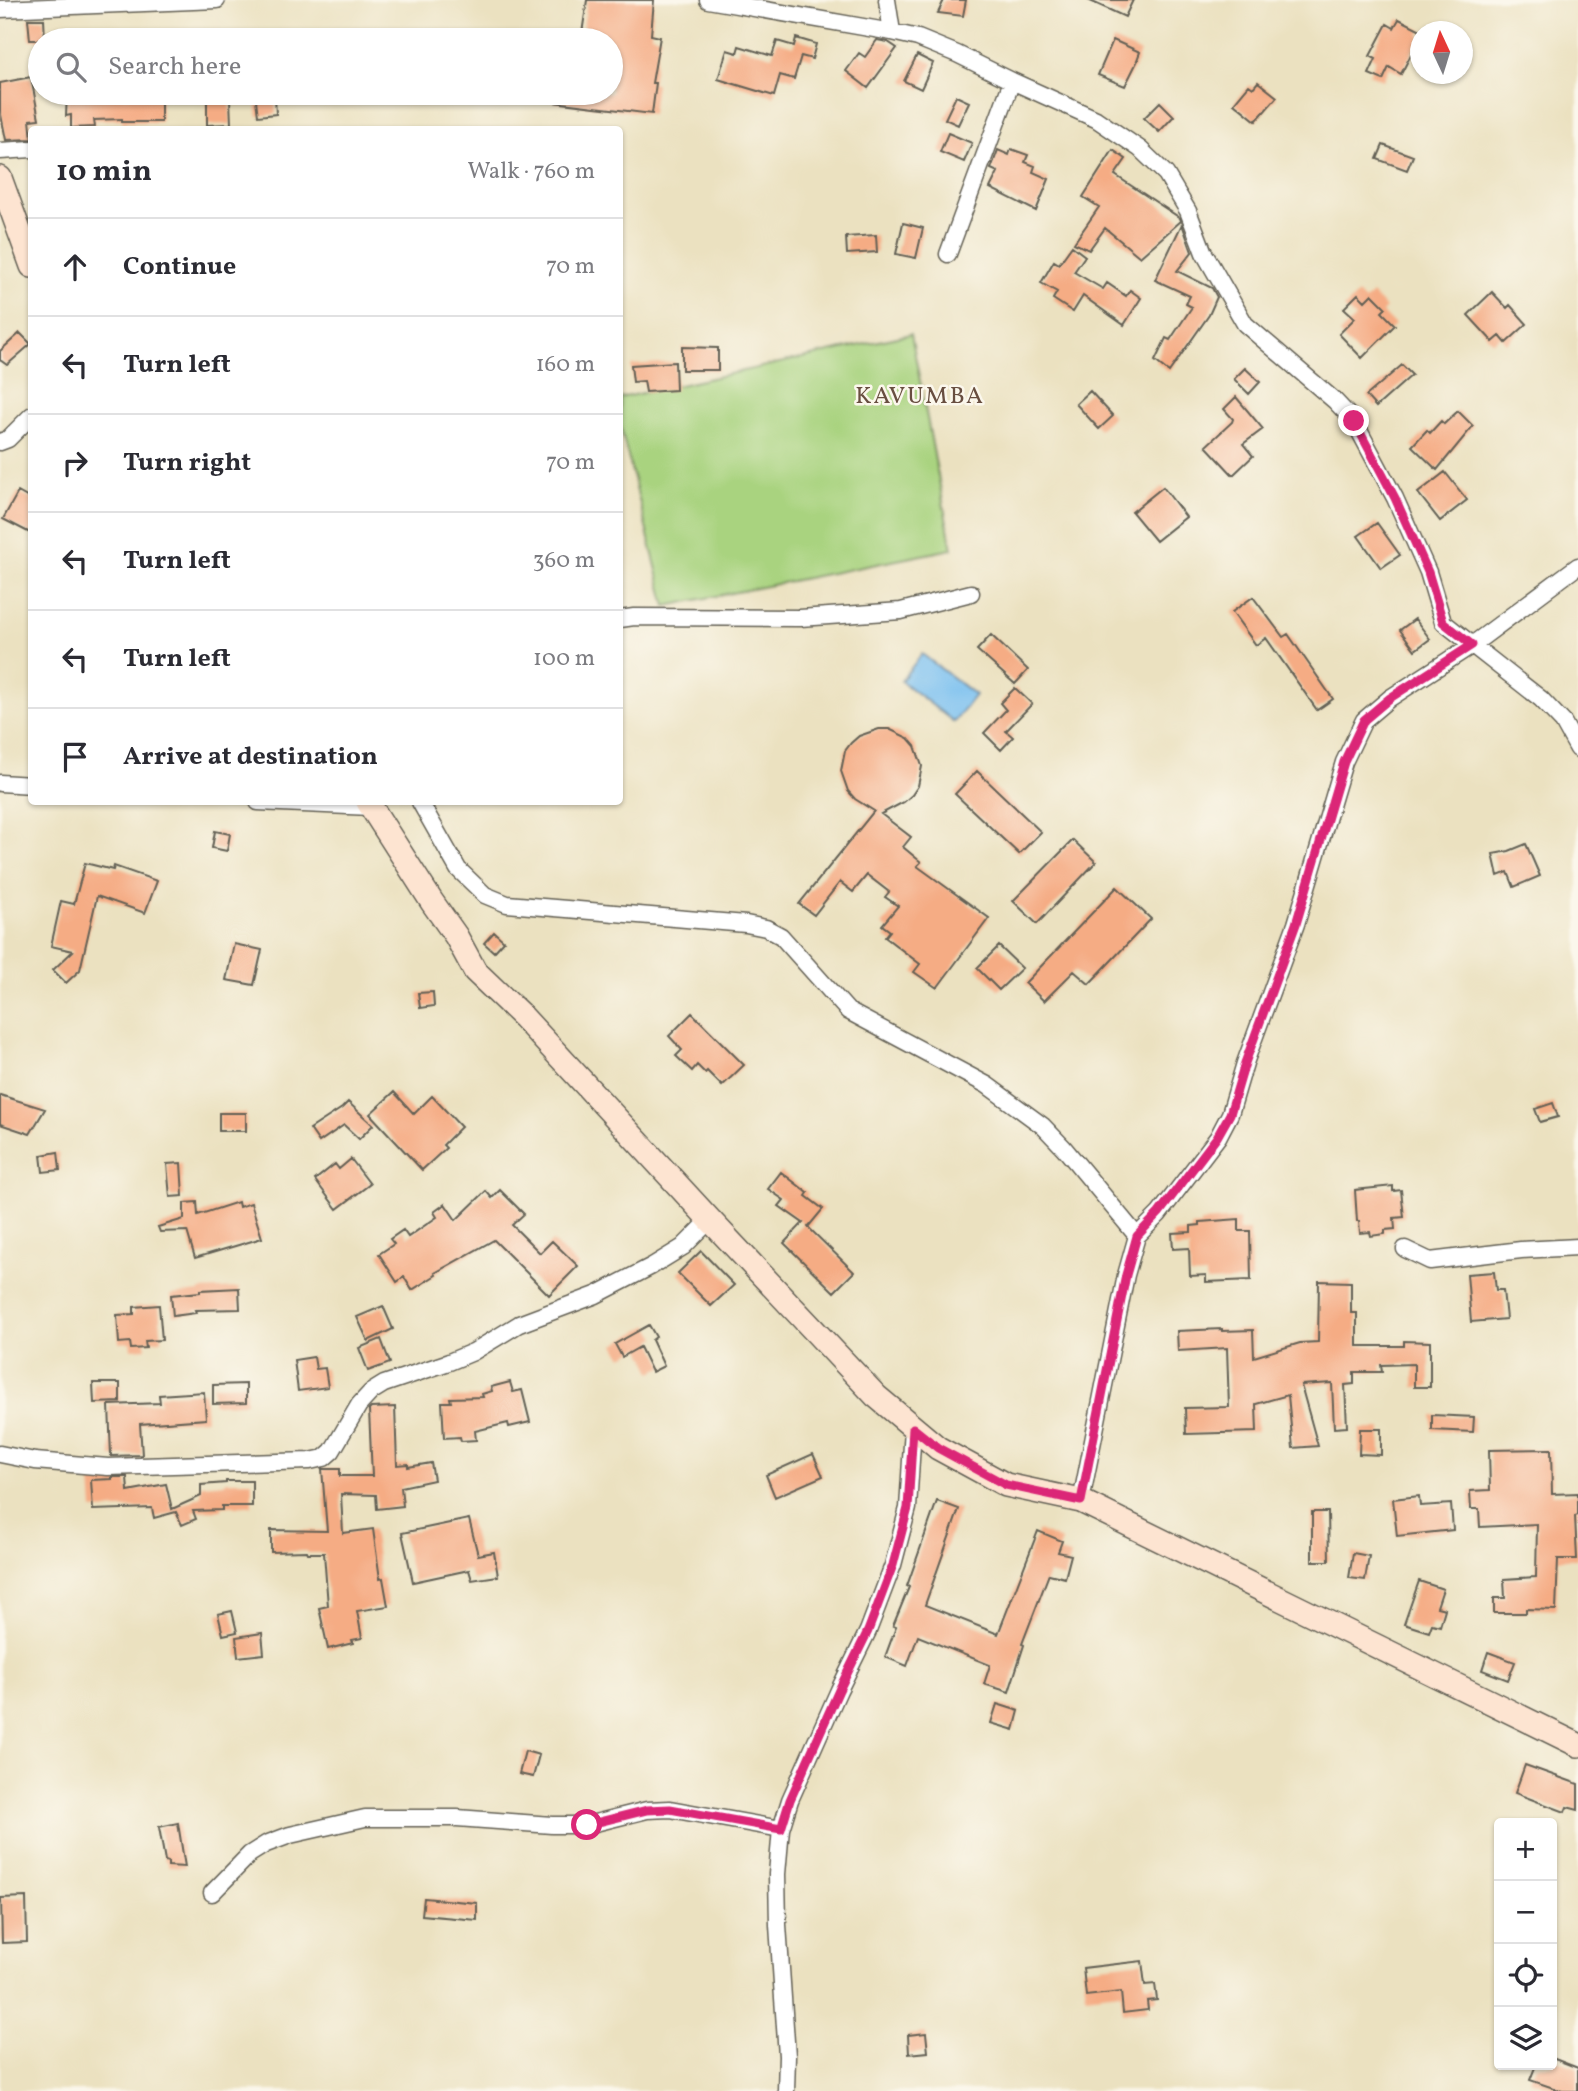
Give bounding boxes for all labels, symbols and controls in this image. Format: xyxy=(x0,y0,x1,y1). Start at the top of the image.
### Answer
north arrow xyxy=(1410,21,1473,84)
search box xyxy=(28,28,623,105)
icon: search xyxy=(52,48,90,86)
text: Search here xyxy=(108,49,241,85)
text: 10 min xyxy=(56,151,152,193)
text: Walk · 760 m xyxy=(467,156,595,188)
icon: ahead xyxy=(56,248,94,286)
text: Continue xyxy=(123,249,236,285)
text: 70 m xyxy=(546,251,595,283)
icon: left xyxy=(56,346,94,384)
text: Turn left xyxy=(123,347,231,383)
text: 160 m xyxy=(536,349,595,381)
district label: KAVUMBA xyxy=(855,380,985,414)
route end xyxy=(1338,405,1369,436)
icon: right xyxy=(56,444,94,482)
text: Turn right xyxy=(123,445,251,481)
text: 70 m xyxy=(546,447,595,479)
icon: left xyxy=(56,542,94,580)
text: Turn left xyxy=(123,543,231,579)
text: 360 m xyxy=(533,545,595,577)
icon: left xyxy=(56,640,94,678)
text: Turn left xyxy=(123,641,231,677)
text: 100 m xyxy=(533,643,595,675)
icon: arrive xyxy=(56,738,94,776)
text: Arrive at destination xyxy=(123,739,378,775)
route start xyxy=(571,1809,602,1840)
map controls xyxy=(1494,1818,1557,2070)
button: + xyxy=(1494,1818,1557,1881)
button: − xyxy=(1494,1881,1557,1944)
button: locate xyxy=(1494,1944,1557,2007)
button: layers xyxy=(1494,2007,1557,2070)

